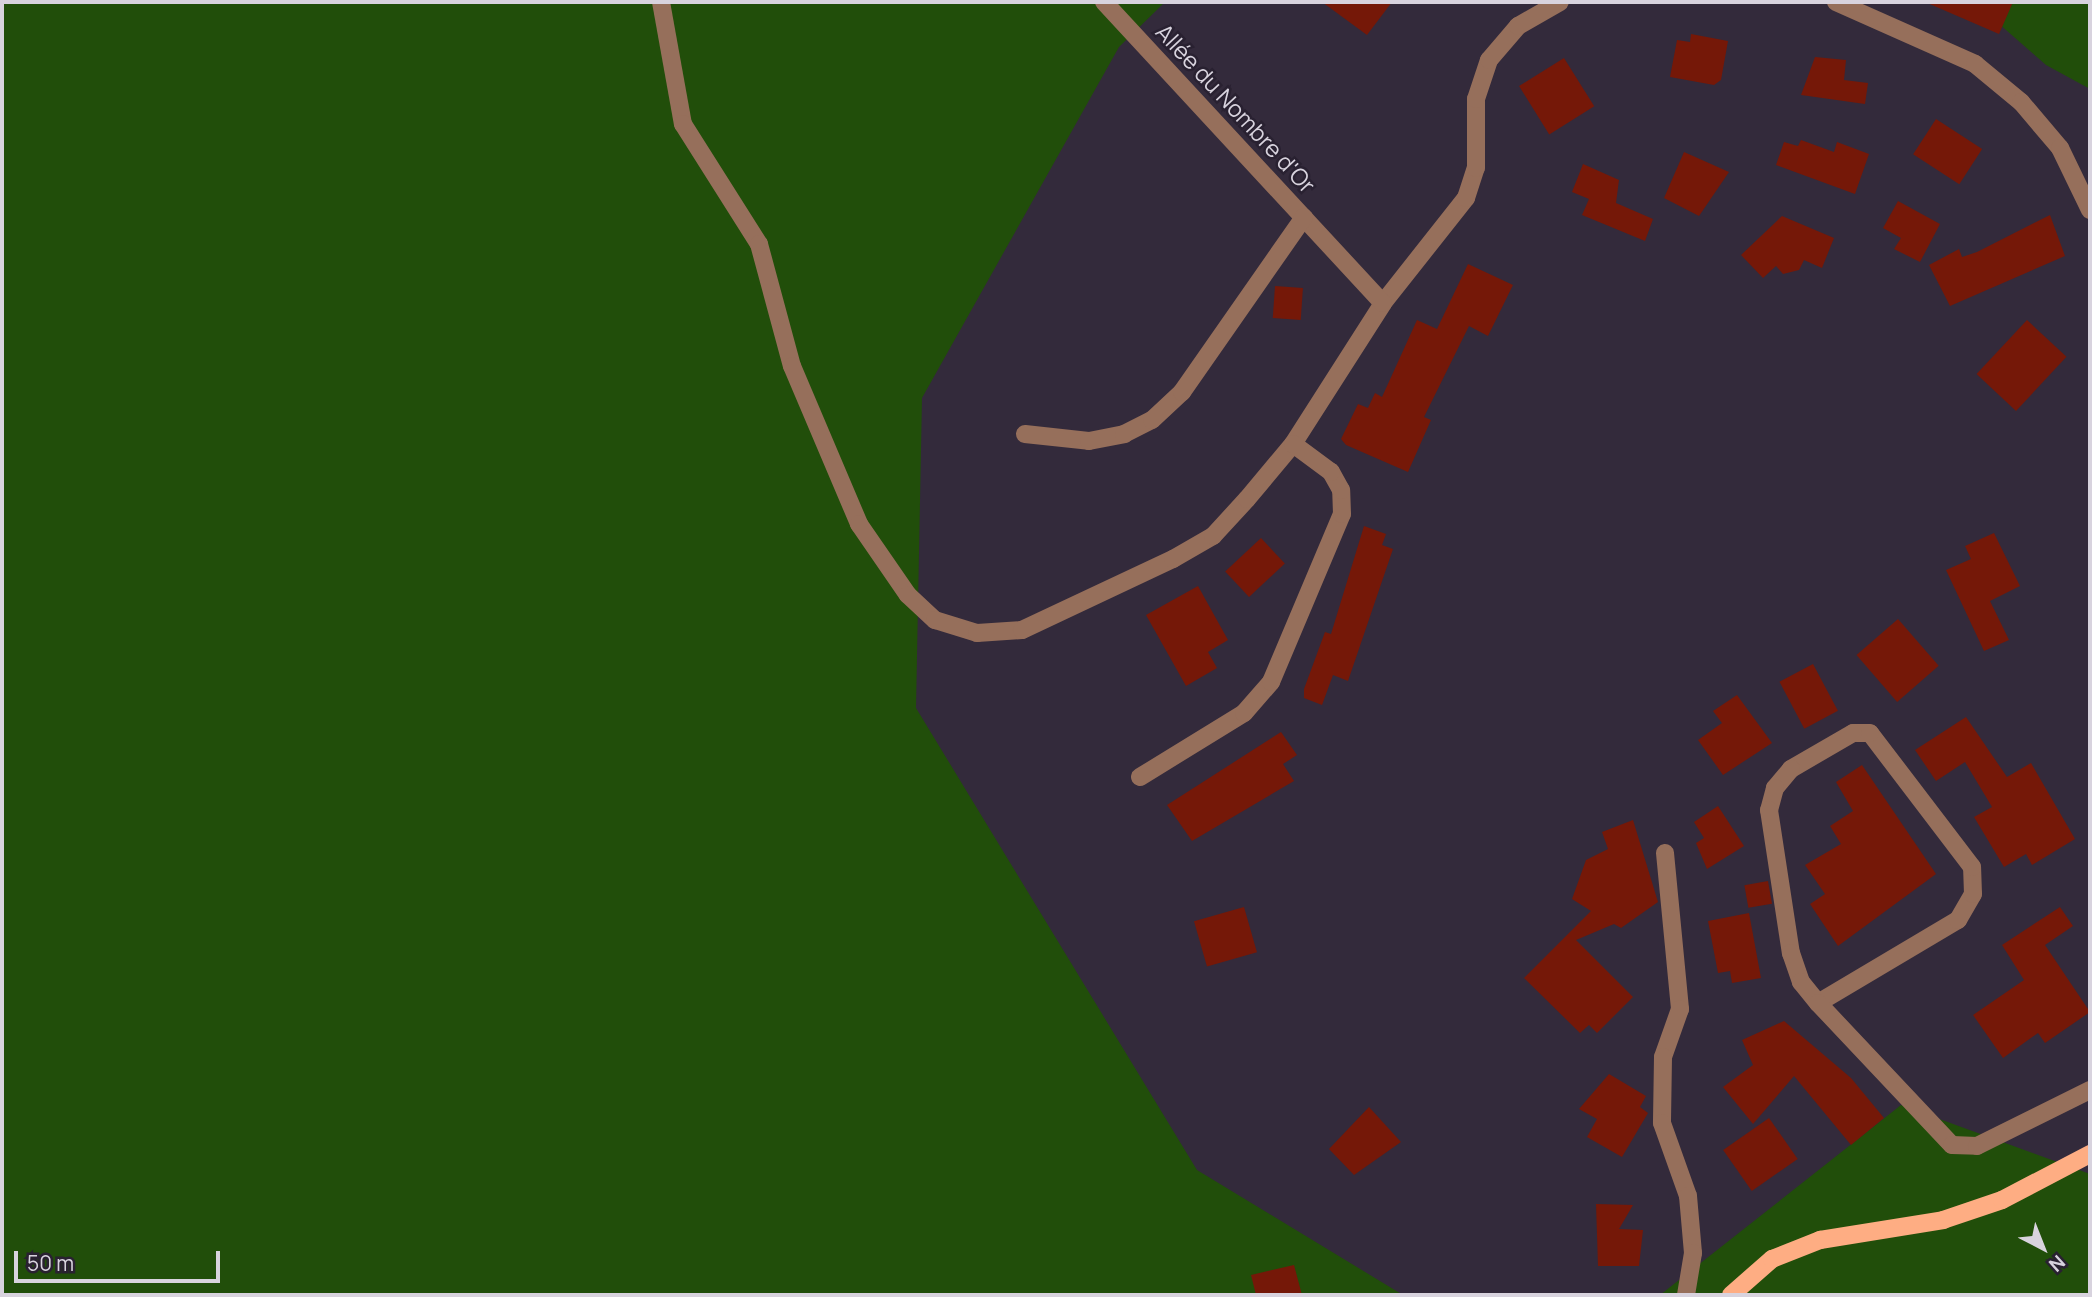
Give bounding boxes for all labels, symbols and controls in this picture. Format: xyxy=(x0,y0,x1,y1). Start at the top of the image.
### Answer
street label: Allée du Nombre d'Or xyxy=(1151,18,1321,198)
north arrow xyxy=(2008,1213,2078,1283)
scale bar xyxy=(18,1238,224,1282)
text: 50 m xyxy=(27,1249,74,1277)
text: N xyxy=(2043,1249,2071,1278)

